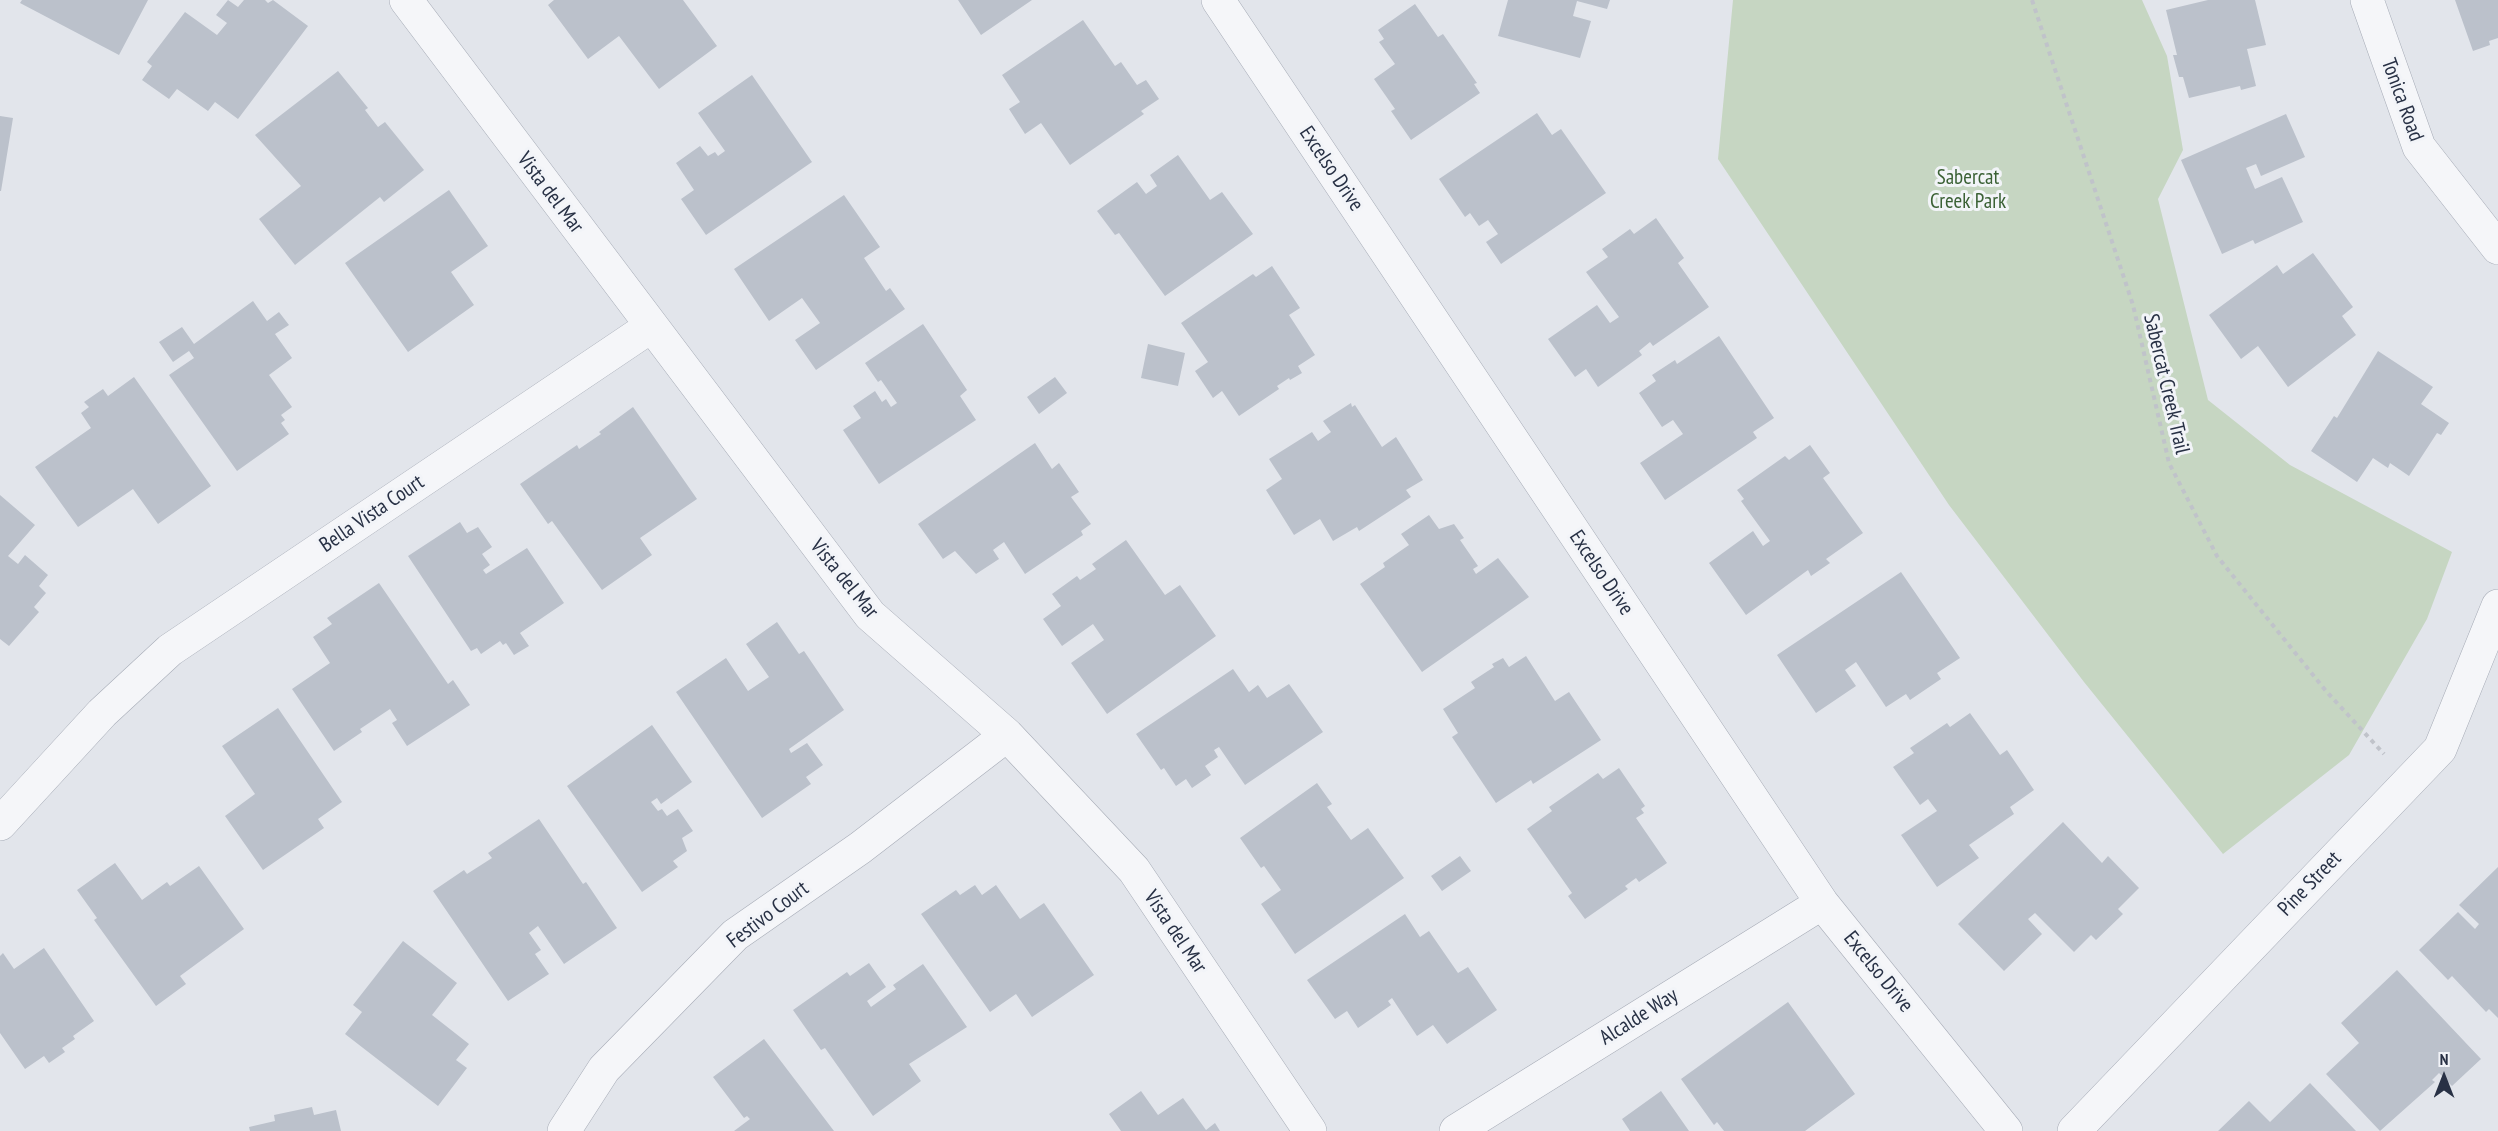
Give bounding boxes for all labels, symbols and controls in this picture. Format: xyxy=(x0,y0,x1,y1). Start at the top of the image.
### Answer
street label: Tonica Road xyxy=(2375,55,2429,145)
street label: Excelso Drive xyxy=(1294,122,1368,216)
street label: Vista del Mar xyxy=(511,148,589,238)
park label: Sabercat Creek Park xyxy=(1930,165,2006,215)
street label: Sabercat Creek Trail xyxy=(2138,311,2194,457)
street label: Bella Vista Court xyxy=(315,470,429,558)
street label: Excelso Drive xyxy=(1564,526,1638,620)
street label: Vista del Mar xyxy=(804,534,884,624)
street label: Pine Street xyxy=(2273,847,2347,921)
street label: Festivo Court xyxy=(722,876,814,954)
street label: Vista del Mar xyxy=(1138,886,1212,978)
street label: Excelso Drive xyxy=(1838,926,1918,1018)
street label: Alcalde Way xyxy=(1595,983,1683,1051)
north arrow xyxy=(2414,1047,2474,1107)
text: N xyxy=(2440,1049,2448,1069)

